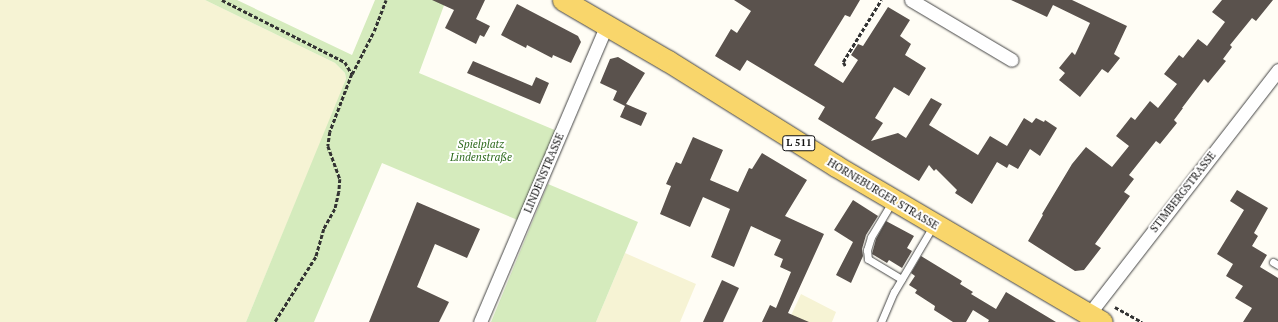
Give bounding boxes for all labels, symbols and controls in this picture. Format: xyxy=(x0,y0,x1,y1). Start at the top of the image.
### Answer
street label: LINDENSTRASSE xyxy=(521,131,567,215)
road number: L 511 xyxy=(782,135,816,151)
park label: Spielplatz Lindenstraße xyxy=(450,138,512,164)
street label: STIMBERGSTRASSE xyxy=(1147,149,1219,235)
street label: HORNEBURGER STRASSE xyxy=(825,156,941,232)

